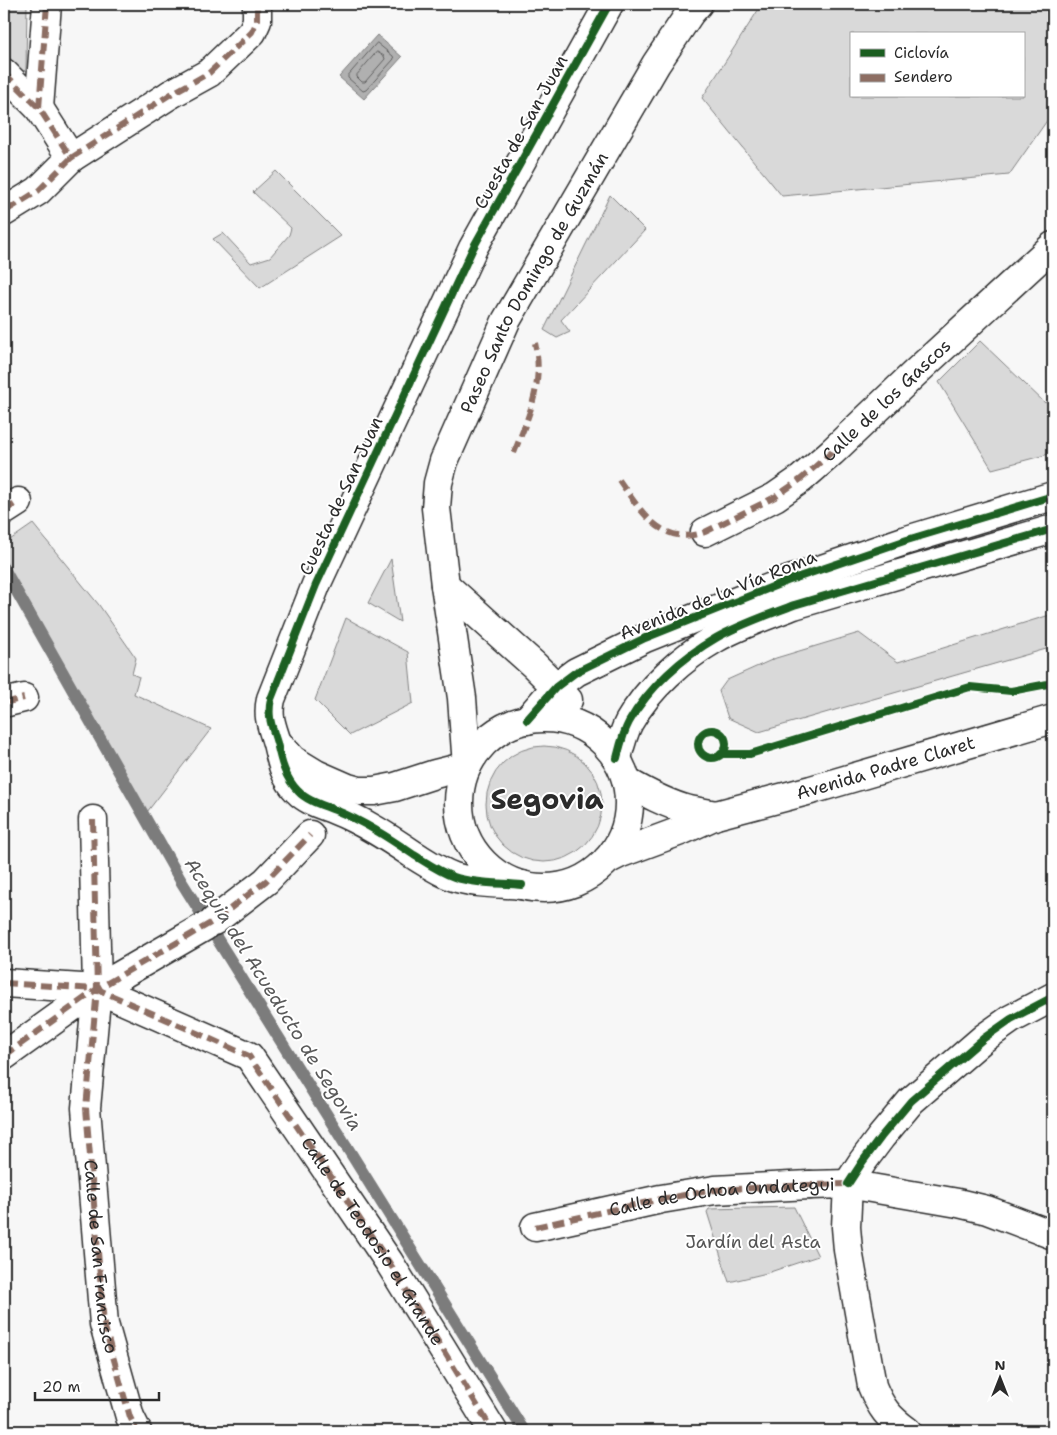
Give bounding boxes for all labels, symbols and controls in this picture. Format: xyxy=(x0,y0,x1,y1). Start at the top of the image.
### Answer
legend xyxy=(850,32,1024,98)
text: Ciclovía xyxy=(894,43,950,63)
street label: Cuesta de San Juan xyxy=(469,51,573,213)
text: Sendero xyxy=(894,67,953,87)
street label: Paseo Santo Domingo de Guzmán xyxy=(455,148,614,417)
street label: Calle de los Gascos xyxy=(817,334,956,467)
street label: Cuesta de San Juan xyxy=(294,413,388,579)
street label: Avenida de la Vía Roma xyxy=(616,544,820,646)
street label: Avenida Padre Claret xyxy=(794,731,978,805)
district label: Segovia xyxy=(490,780,604,818)
water label: Acequia del Acueducto de Segovia xyxy=(179,853,368,1135)
street label: Calle de Teodosio el Grande xyxy=(295,1132,450,1350)
street label: Calle de San Francisco xyxy=(78,1159,124,1356)
street label: Calle de Ochoa Ondategui xyxy=(607,1172,835,1222)
park label: Jardín del Asta xyxy=(685,1230,821,1254)
north arrow xyxy=(974,1352,1024,1402)
text: N xyxy=(994,1356,1006,1374)
scale bar xyxy=(35,1370,159,1402)
text: 20 m xyxy=(42,1377,81,1397)

